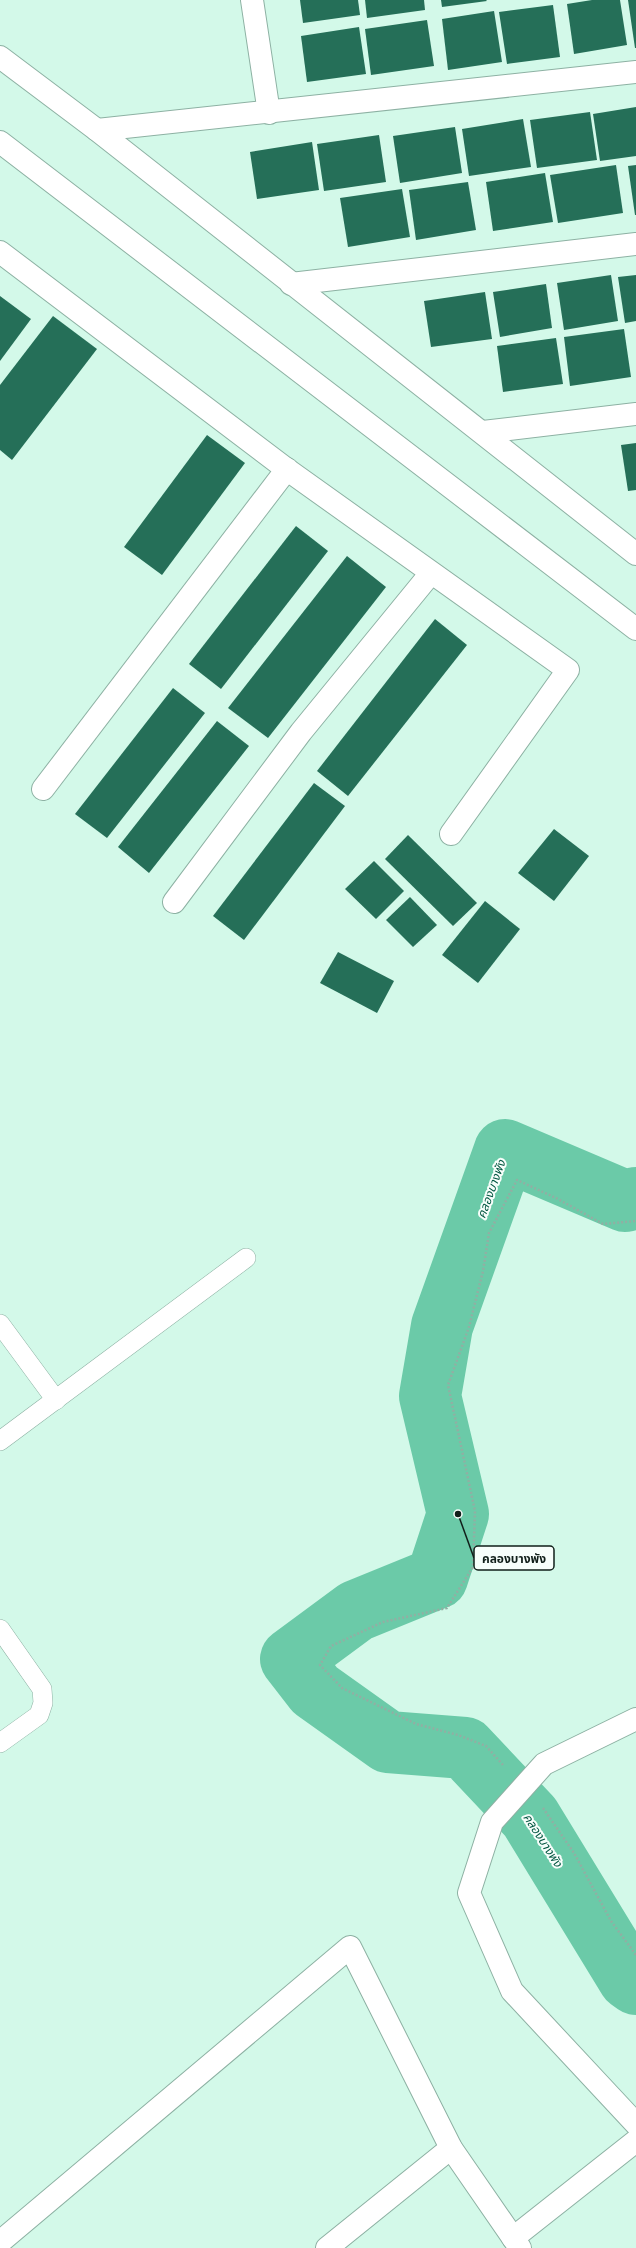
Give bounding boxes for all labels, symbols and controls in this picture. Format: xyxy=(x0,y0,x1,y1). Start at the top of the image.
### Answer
water label: คลองบางพัง xyxy=(474,1157,509,1220)
callout: คลองบางพัง xyxy=(474,1546,554,1570)
text: คลองบางพัง xyxy=(482,1551,546,1566)
water label: คลองบางพัง xyxy=(520,1810,566,1870)

